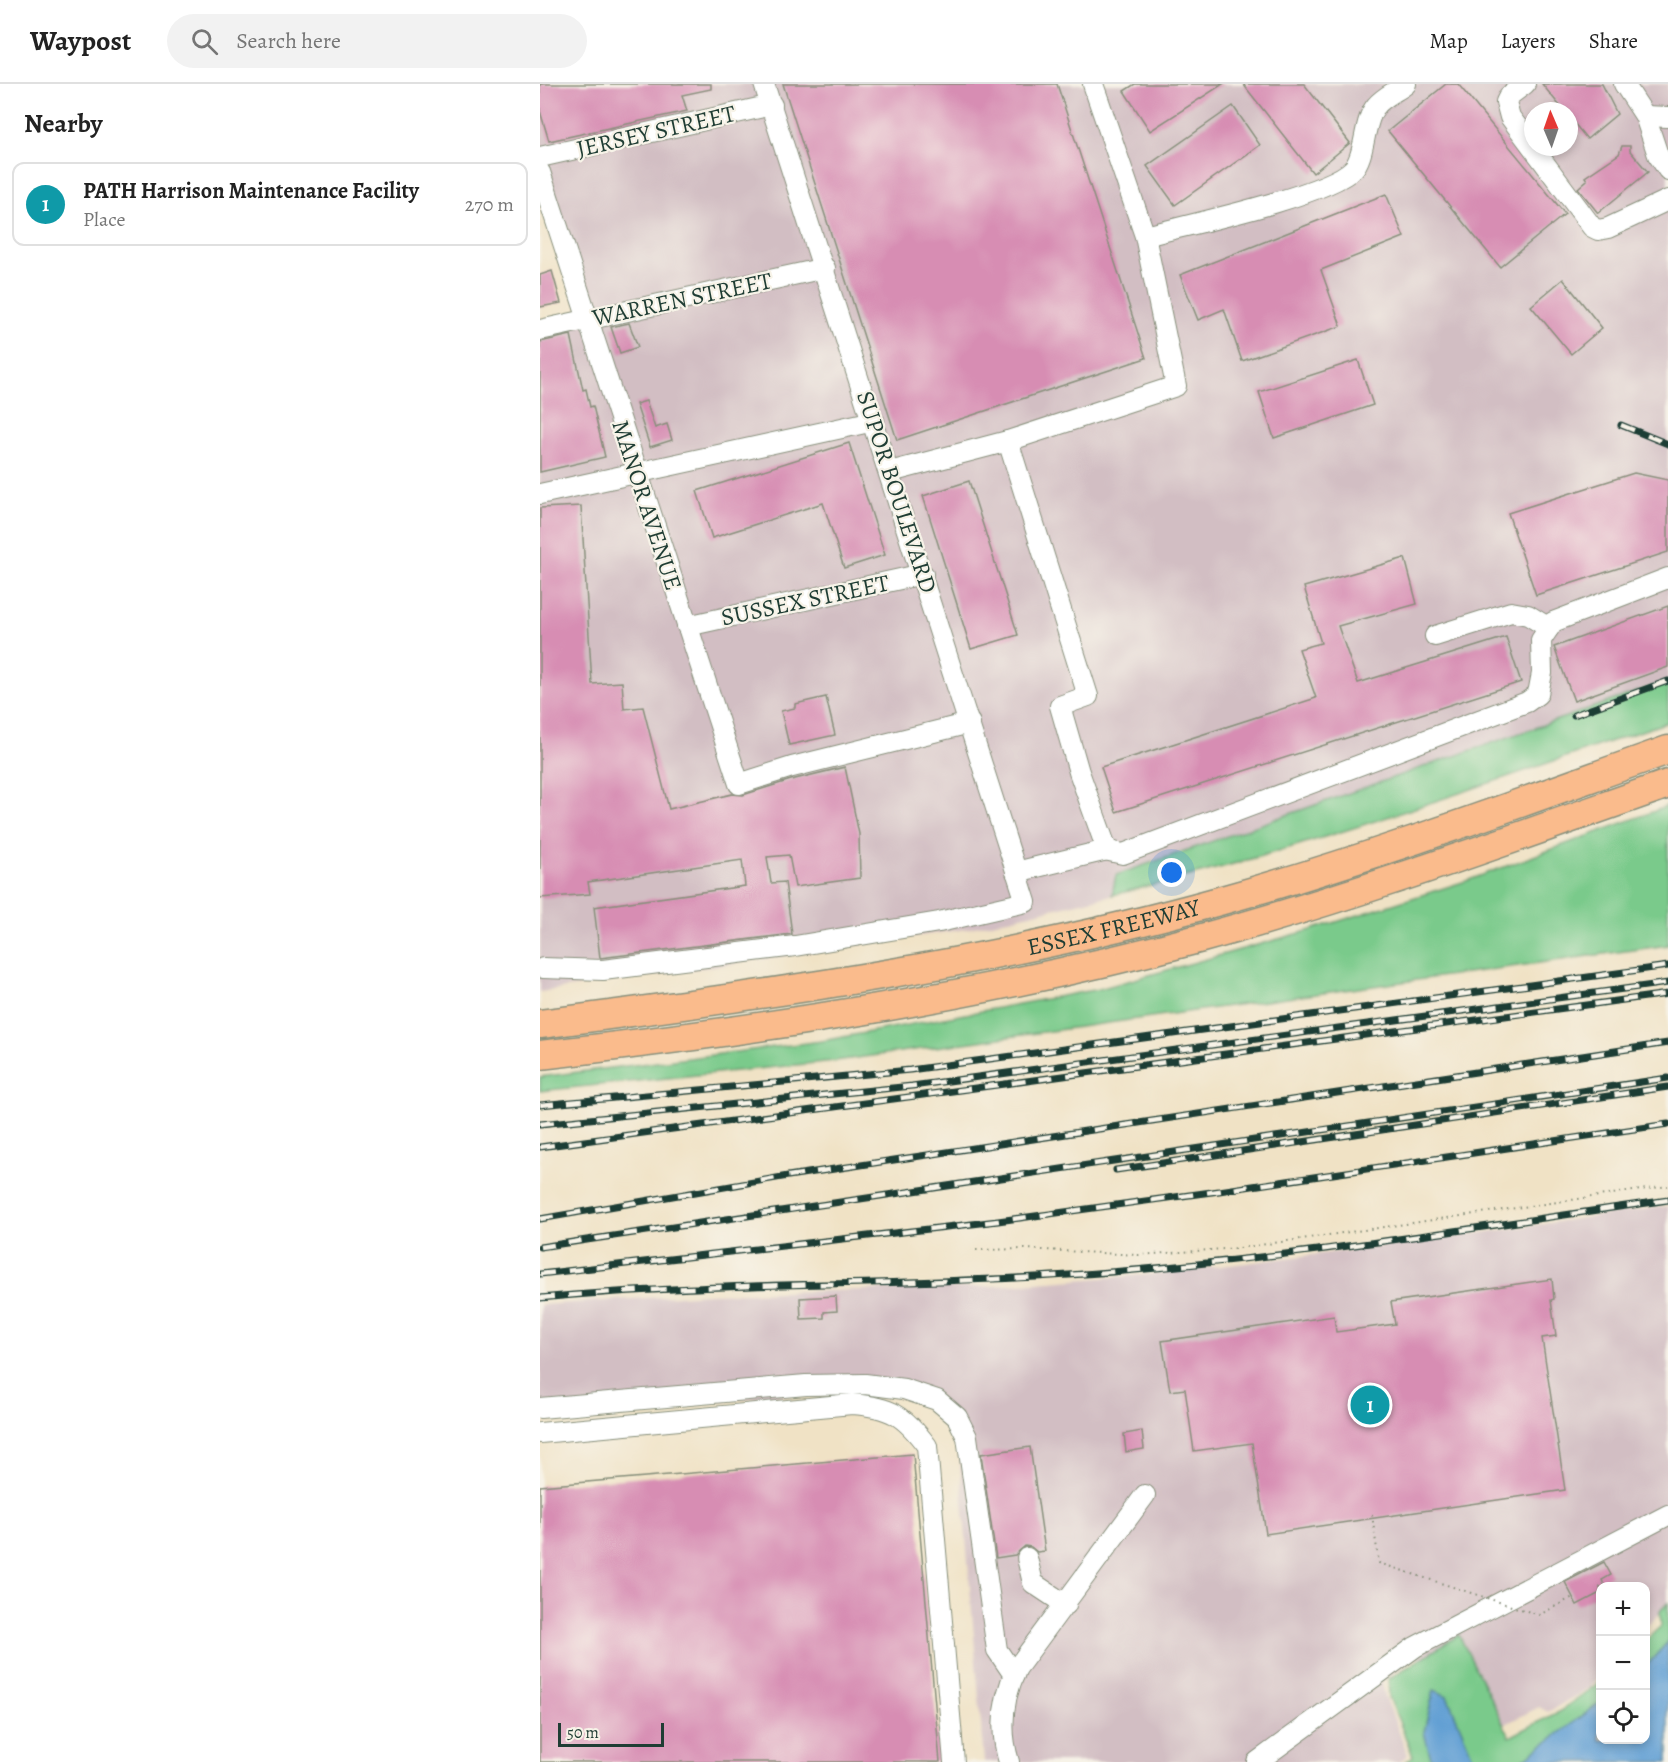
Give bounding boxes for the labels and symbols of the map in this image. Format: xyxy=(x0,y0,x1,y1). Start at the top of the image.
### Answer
street label: JERSEY STREET xyxy=(573,97,739,165)
north arrow xyxy=(1524,102,1578,156)
street label: WARREN STREET xyxy=(588,264,775,334)
street label: SUPOR BOULEVARD xyxy=(849,387,945,597)
street label: MANOR AVENUE xyxy=(604,416,690,594)
street label: SUSSEX STREET xyxy=(718,567,892,633)
your location xyxy=(1157,858,1186,887)
street label: ESSEX FREEWAY xyxy=(1024,891,1205,963)
pin: 1 xyxy=(1350,1382,1390,1428)
scale bar xyxy=(558,1720,664,1748)

